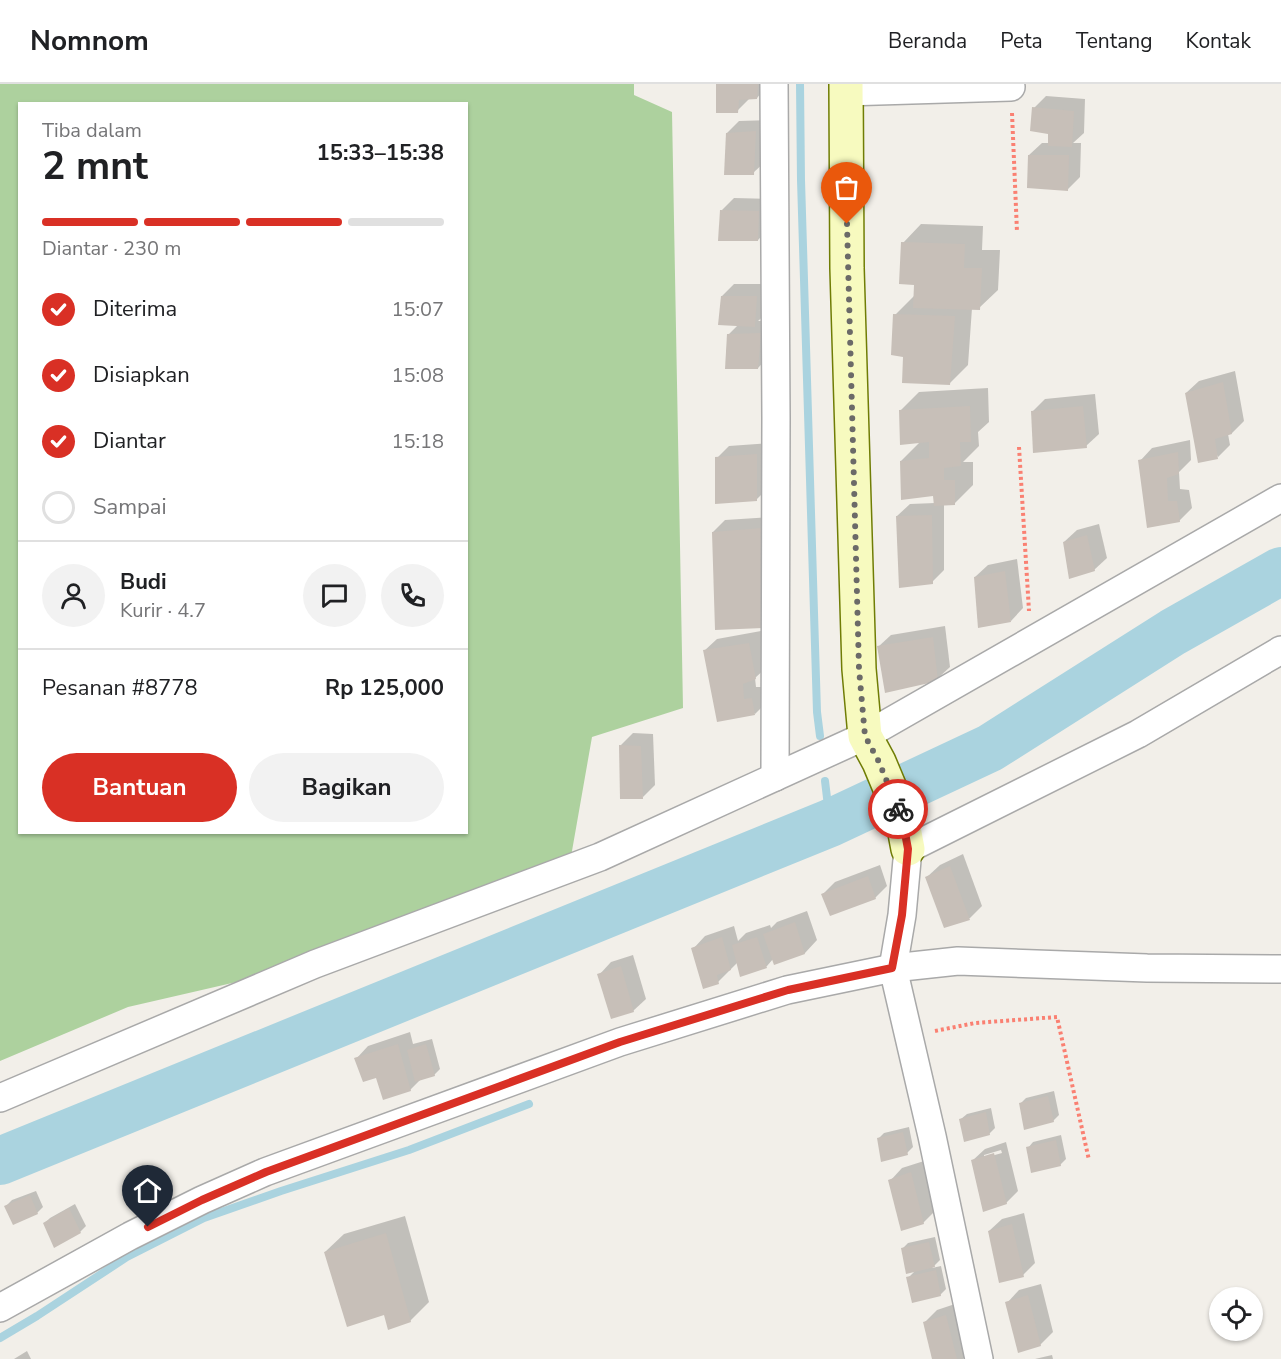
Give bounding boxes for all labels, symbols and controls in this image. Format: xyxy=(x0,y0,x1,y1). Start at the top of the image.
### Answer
text: Nomnom xyxy=(30,22,149,60)
text: Beranda xyxy=(888,27,967,55)
text: Peta xyxy=(1000,27,1043,55)
text: Tentang xyxy=(1076,27,1153,55)
text: Kontak xyxy=(1186,27,1251,55)
text: Tiba dalam xyxy=(42,117,142,144)
text: 15:33–15:38 xyxy=(316,138,444,168)
text: 2 mnt xyxy=(42,140,148,193)
pin xyxy=(821,162,872,224)
icon: bag xyxy=(830,171,863,204)
text: Diantar · 230 m xyxy=(42,235,181,262)
icon: check xyxy=(42,293,75,326)
text: Diterima xyxy=(93,294,177,324)
text: 15:07 xyxy=(391,296,444,323)
icon: check xyxy=(42,359,75,392)
text: Disiapkan xyxy=(93,360,190,390)
text: 15:08 xyxy=(391,362,444,389)
icon: check xyxy=(42,425,75,458)
text: Diantar xyxy=(93,426,166,456)
text: 15:18 xyxy=(391,428,444,455)
text: Sampai xyxy=(93,492,167,522)
button: person xyxy=(42,564,105,627)
button: chat xyxy=(303,564,366,627)
button: phone xyxy=(381,564,444,627)
text: Budi xyxy=(120,567,167,597)
text: Kurir · 4.7 xyxy=(120,597,206,624)
text: Pesanan #8778 xyxy=(42,673,198,703)
text: Rp 125,000 xyxy=(325,673,444,703)
button: Bantuan xyxy=(42,753,237,822)
button: Bagikan xyxy=(249,753,444,822)
courier xyxy=(868,779,928,839)
icon: bike xyxy=(882,793,915,826)
pin xyxy=(122,1165,173,1227)
icon: home xyxy=(131,1174,164,1207)
map controls xyxy=(1209,1287,1263,1341)
button: locate xyxy=(1209,1287,1263,1341)

